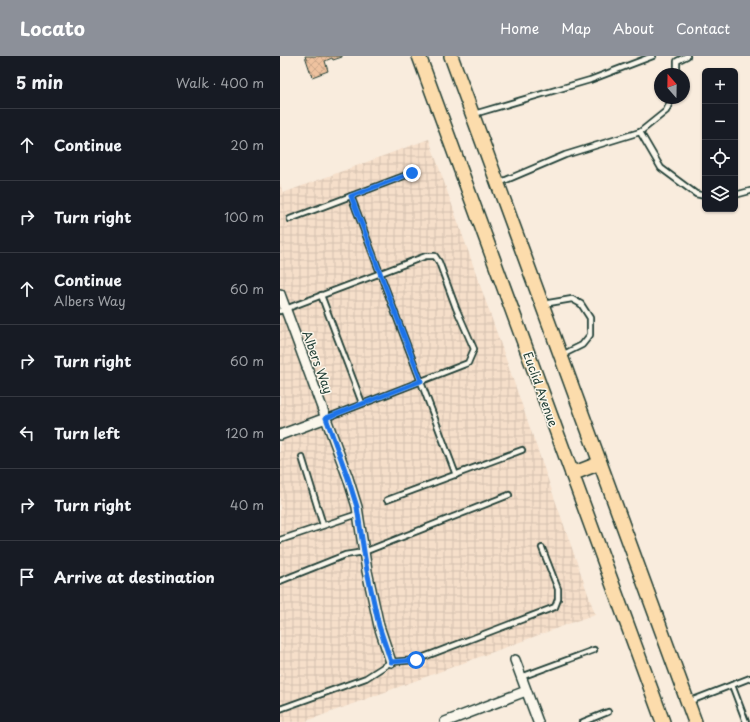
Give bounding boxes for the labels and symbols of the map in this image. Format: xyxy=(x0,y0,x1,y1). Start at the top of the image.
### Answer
north arrow xyxy=(654,68,690,104)
route end xyxy=(403,164,421,182)
street label: Albers Way xyxy=(298,328,338,396)
street label: Euclid Avenue xyxy=(519,349,563,429)
route start xyxy=(407,651,425,669)

